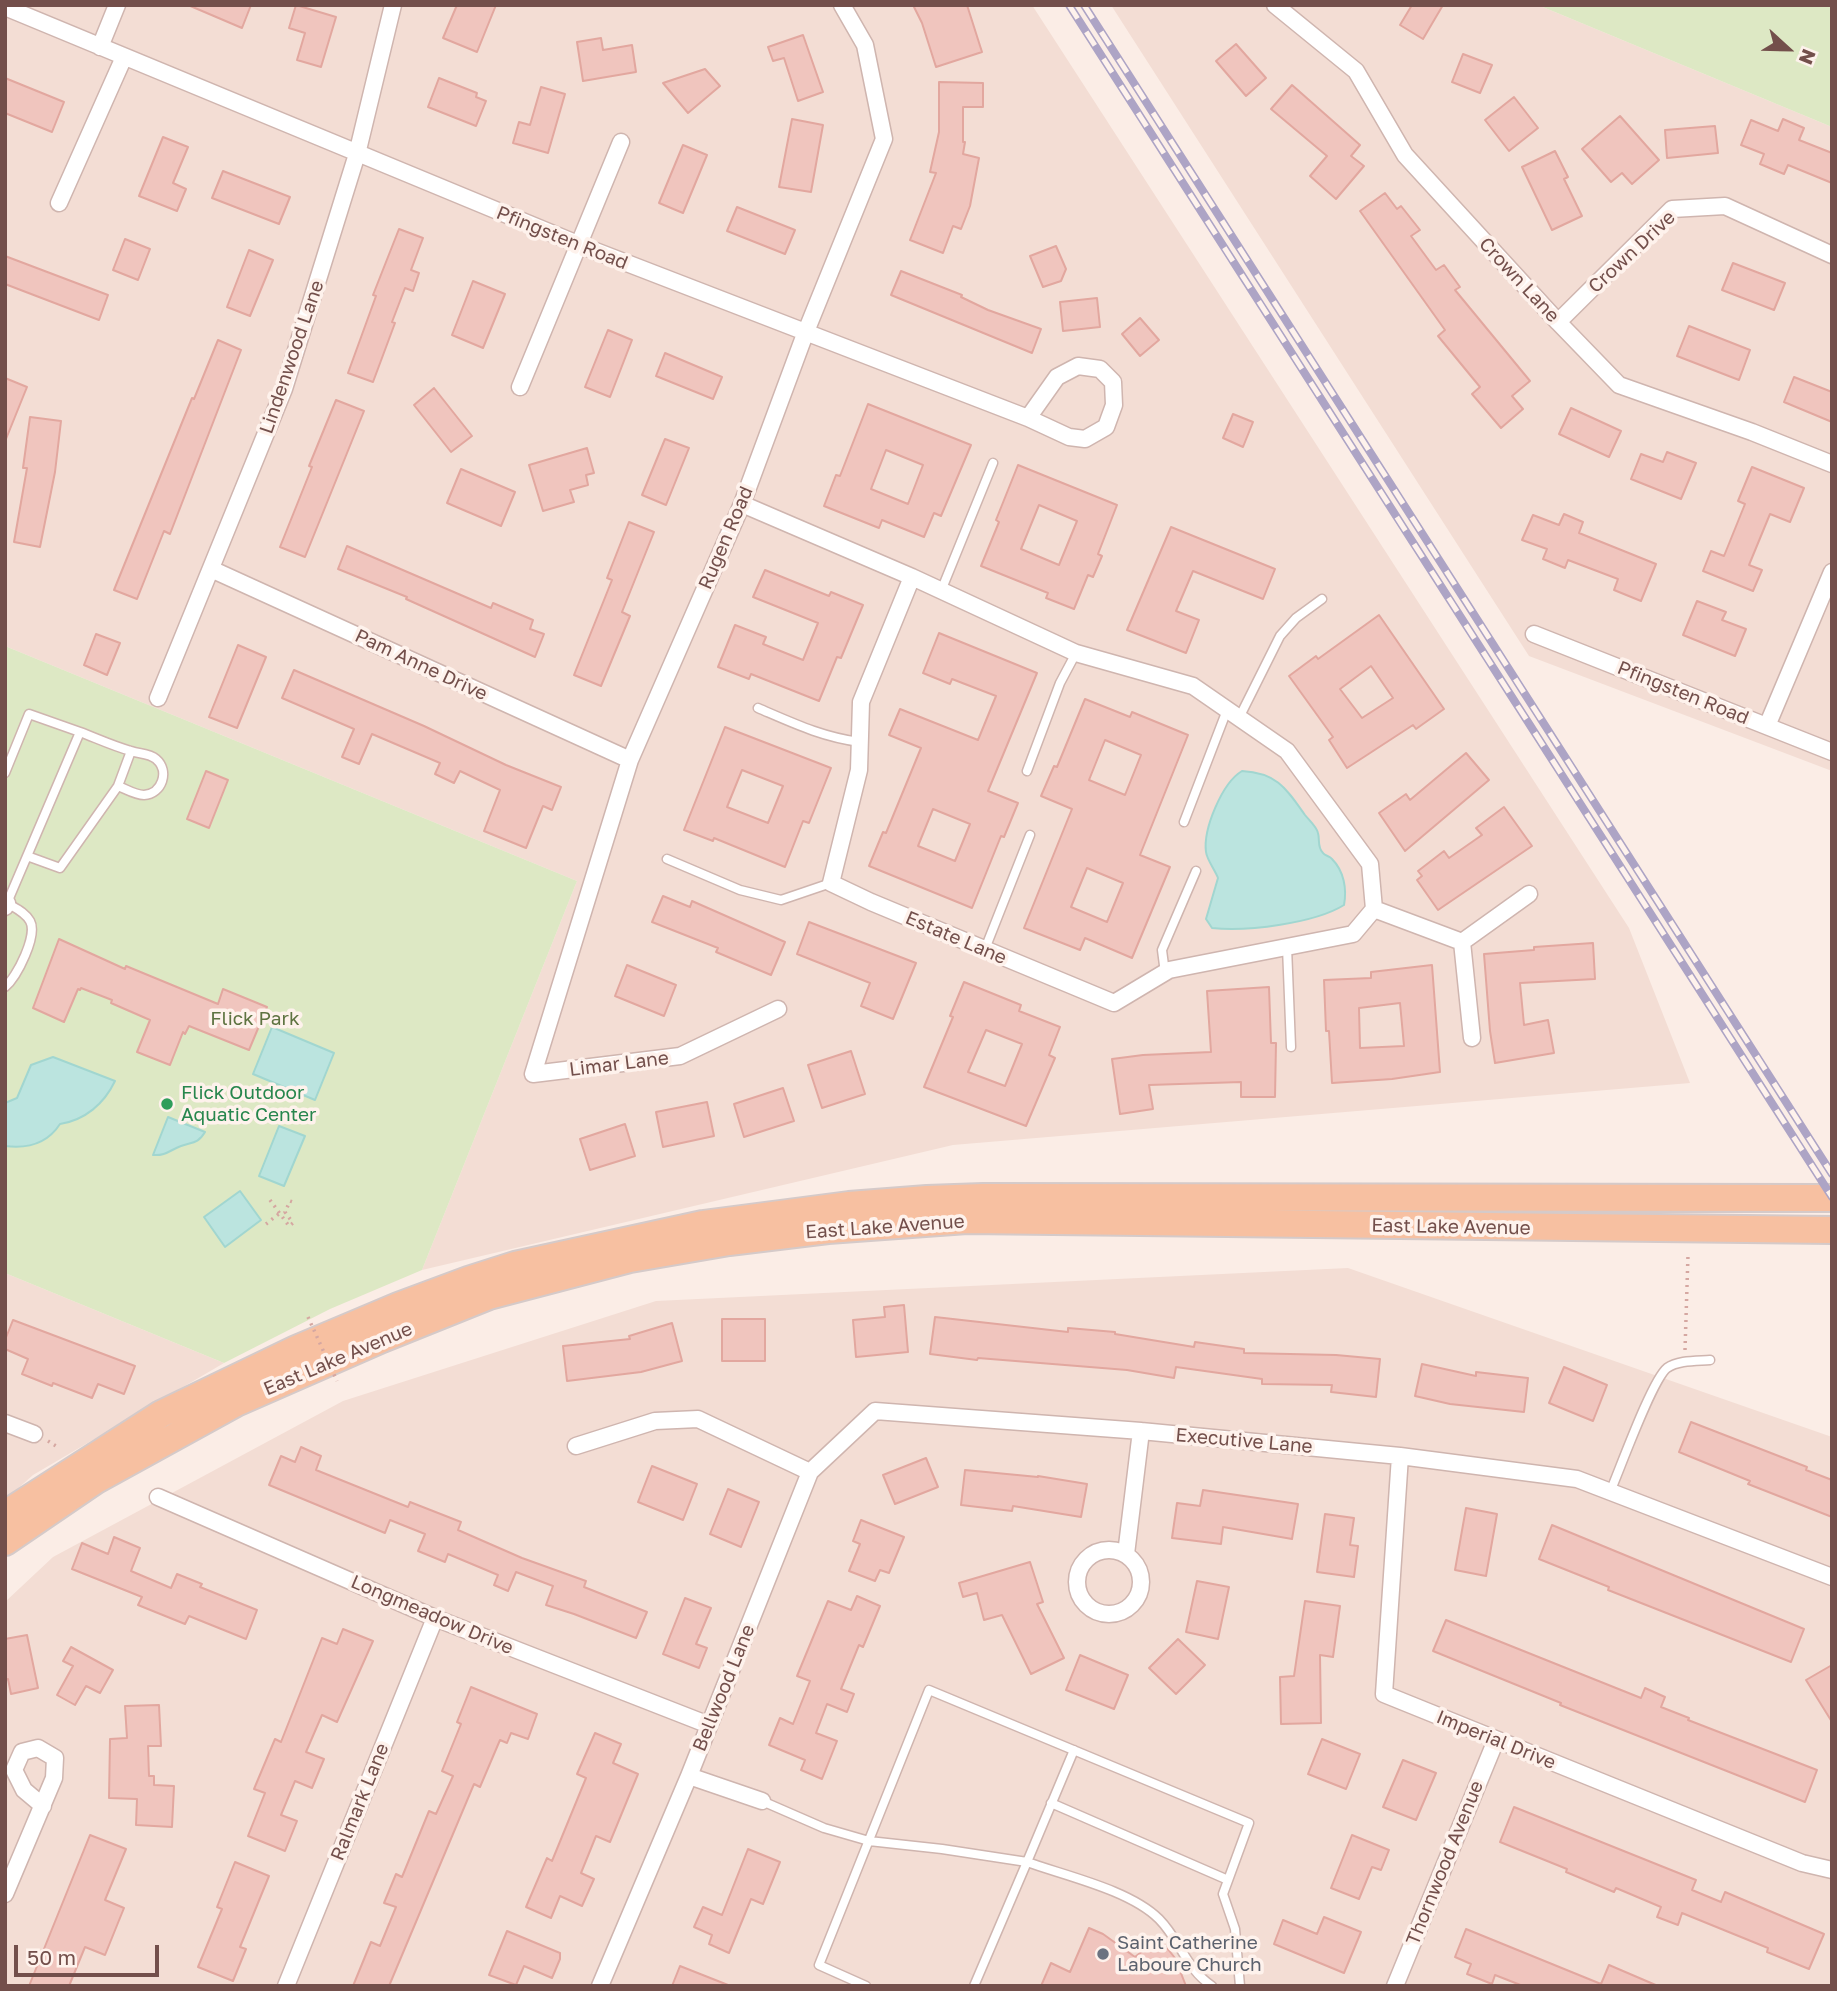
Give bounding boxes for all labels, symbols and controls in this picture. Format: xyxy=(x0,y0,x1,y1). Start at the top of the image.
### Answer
north arrow xyxy=(1753,14,1823,84)
text: N xyxy=(1795,46,1821,68)
street label: Pfingsten Road xyxy=(493,201,631,275)
street label: Crown Drive xyxy=(1584,206,1680,298)
street label: Crown Lane xyxy=(1474,233,1564,327)
street label: Lindenwood Lane xyxy=(255,277,329,437)
street label: Rugen Road xyxy=(694,483,758,593)
street label: Pam Anne Drive xyxy=(351,624,491,706)
street label: Pfingsten Road xyxy=(1614,656,1752,730)
street label: Estate Lane xyxy=(902,906,1010,970)
park label: Flick Park xyxy=(210,1008,300,1030)
street label: Limar Lane xyxy=(568,1047,670,1081)
place label: Flick Outdoor Aquatic Center xyxy=(181,1082,317,1126)
marker: Flick Outdoor Aquatic Center xyxy=(159,1096,175,1112)
street label: East Lake Avenue xyxy=(805,1210,965,1244)
street label: East Lake Avenue xyxy=(1371,1214,1531,1240)
street label: East Lake Avenue xyxy=(260,1317,416,1401)
street label: Executive Lane xyxy=(1174,1424,1314,1458)
street label: Longmeadow Drive xyxy=(347,1570,517,1660)
street label: Bellwood Lane xyxy=(688,1621,760,1755)
street label: Imperial Drive xyxy=(1433,1706,1559,1774)
street label: Ralmark Lane xyxy=(326,1740,394,1864)
street label: Thornwood Avenue xyxy=(1402,1777,1488,1949)
scale bar xyxy=(18,1932,163,1976)
place label: Saint Catherine Laboure Church xyxy=(1117,1932,1262,1976)
text: 50 m xyxy=(27,1944,76,1970)
marker: Saint Catherine Laboure Church xyxy=(1095,1946,1111,1962)

